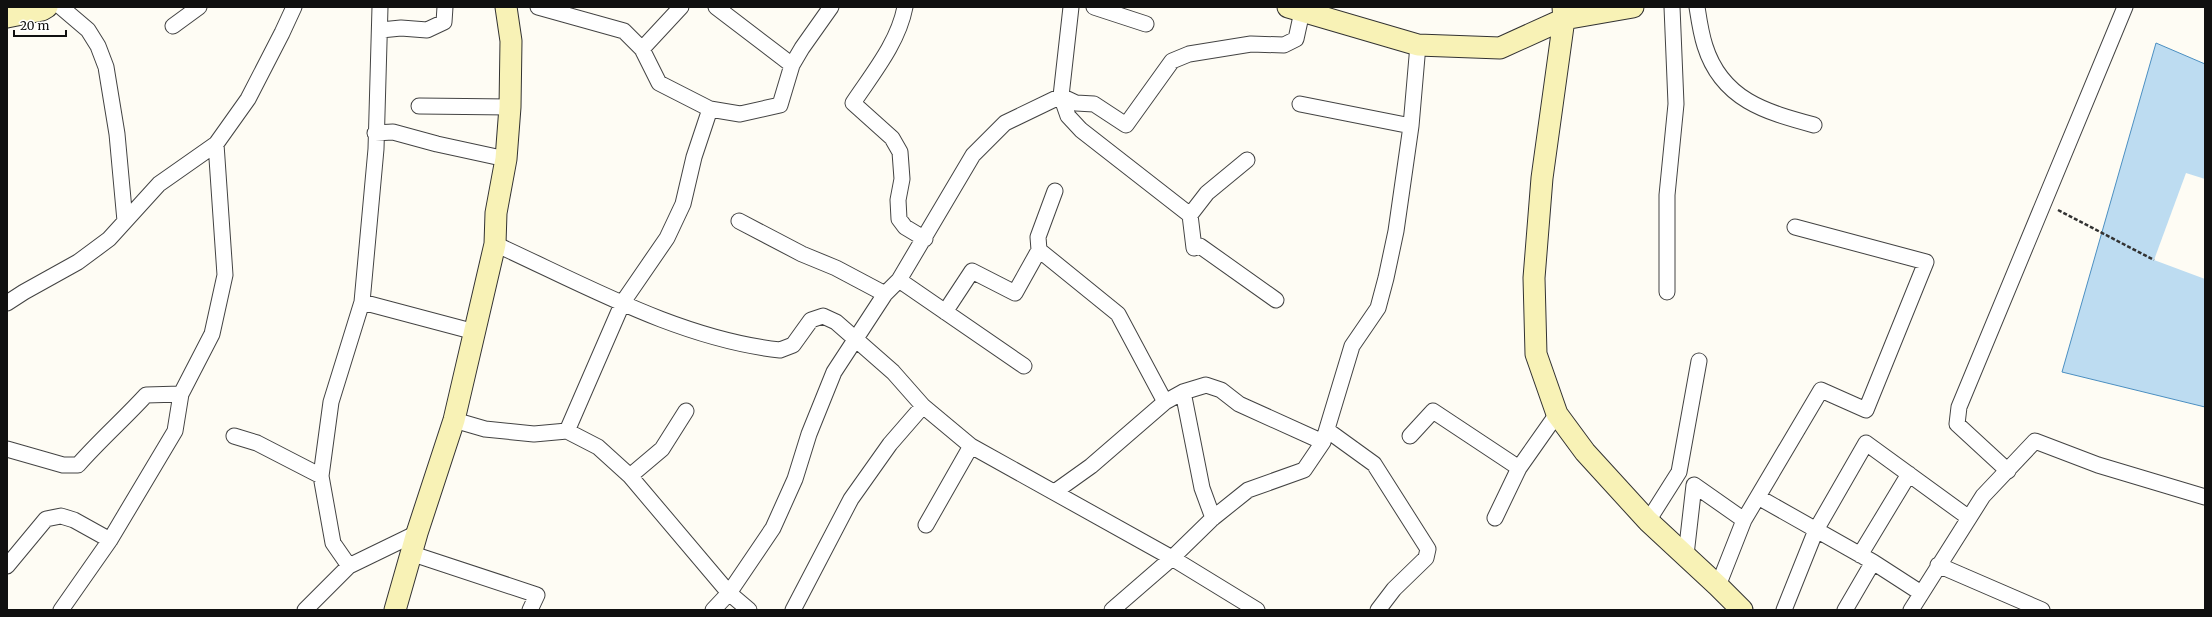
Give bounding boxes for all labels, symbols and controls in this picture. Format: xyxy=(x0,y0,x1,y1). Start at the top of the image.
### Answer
scale bar xyxy=(14,12,66,38)
text: 20 m xyxy=(20,18,49,33)

